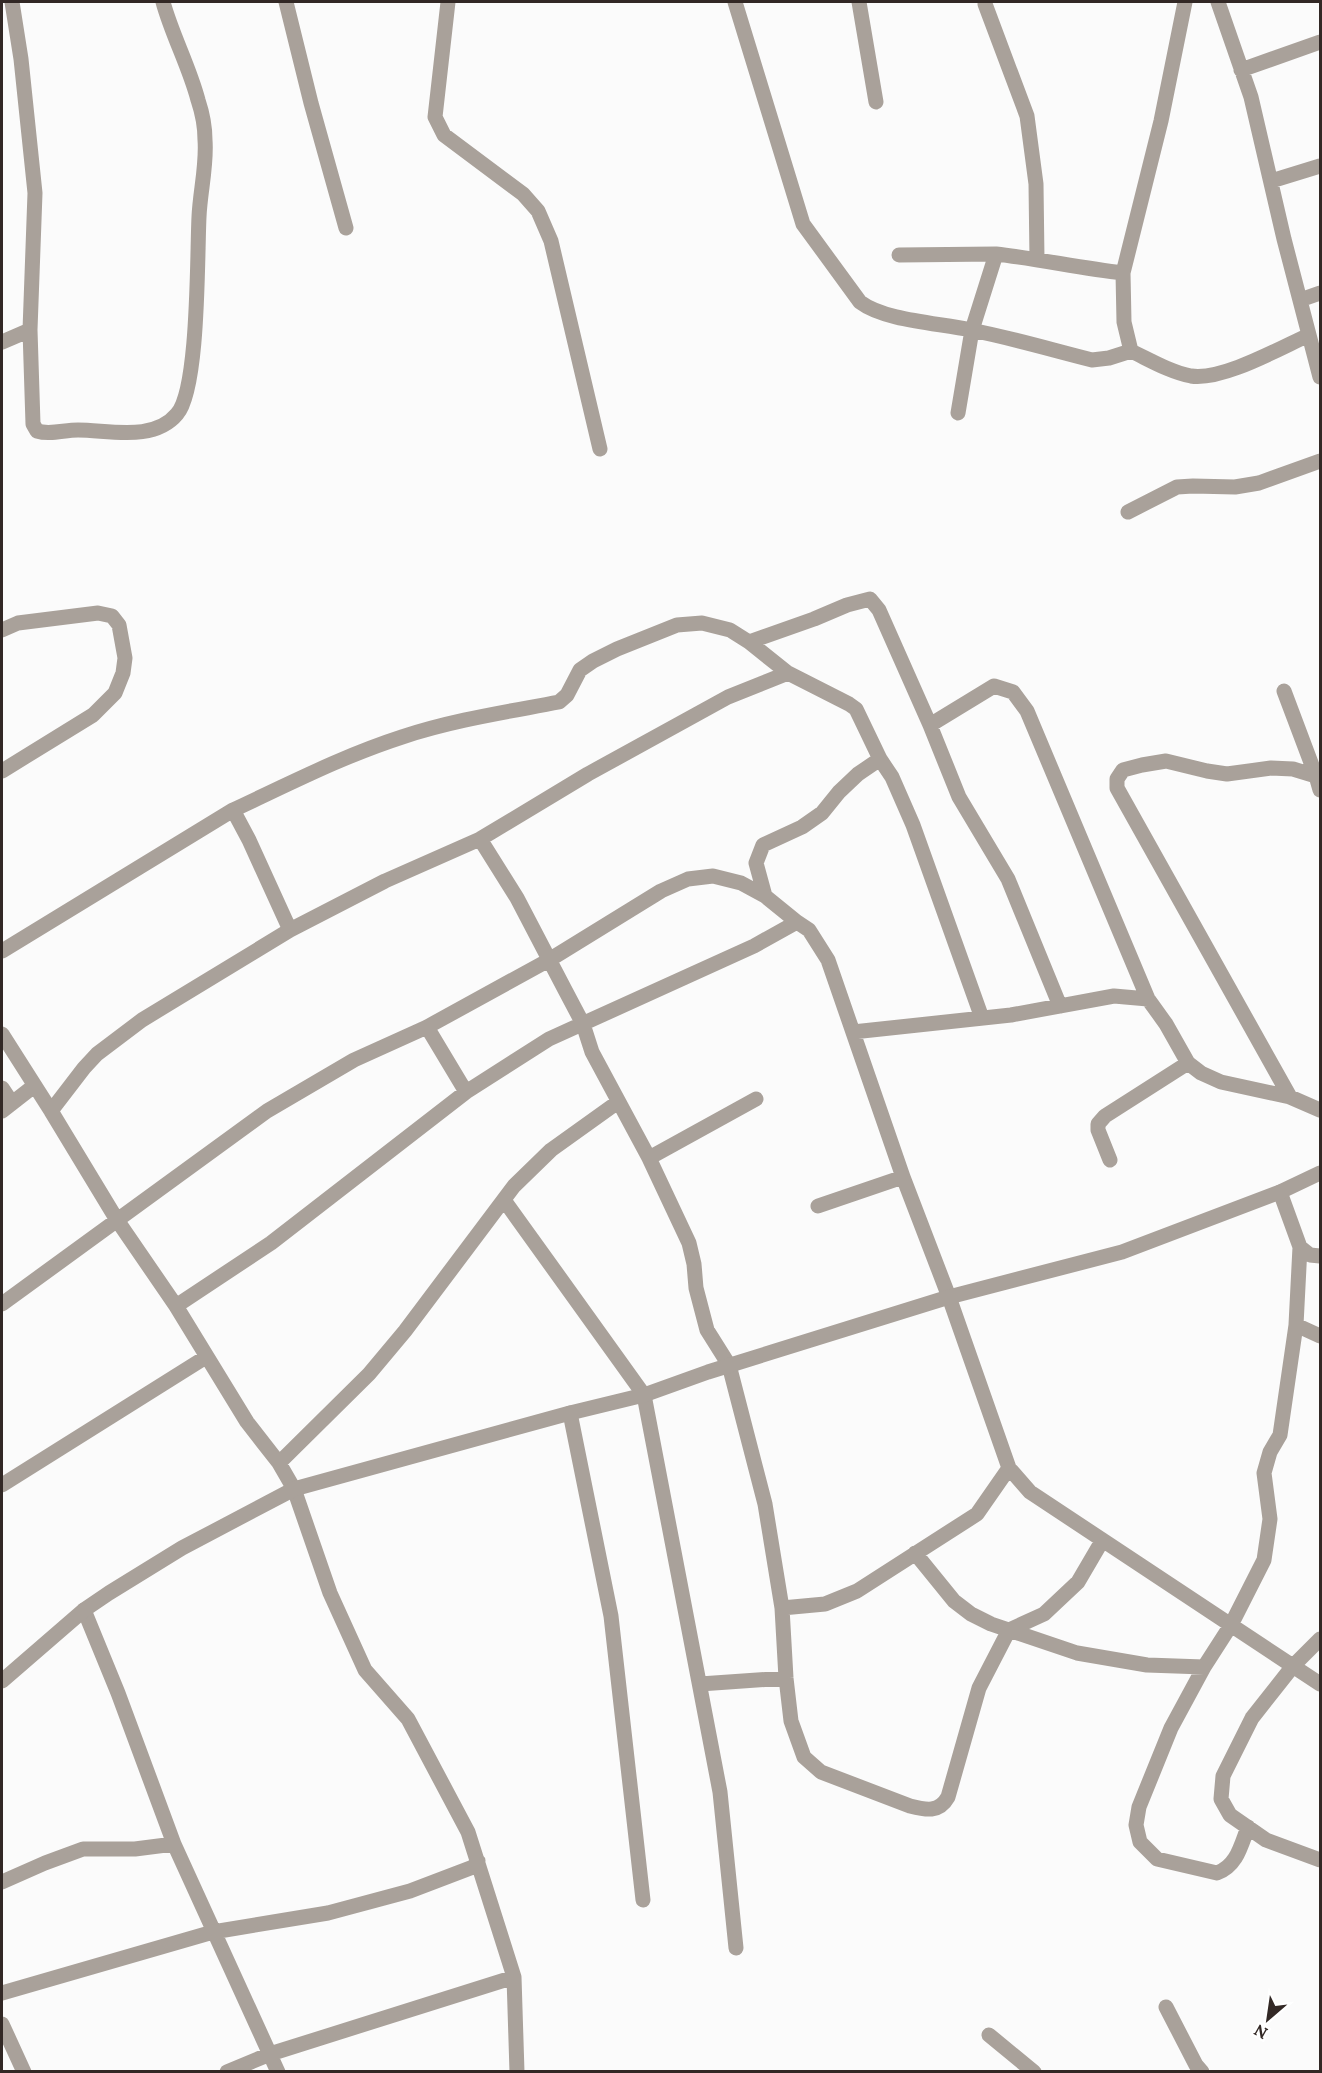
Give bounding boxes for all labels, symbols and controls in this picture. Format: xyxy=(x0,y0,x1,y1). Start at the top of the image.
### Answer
north arrow xyxy=(1238,1989,1298,2049)
text: N xyxy=(1250,2020,1271,2044)

